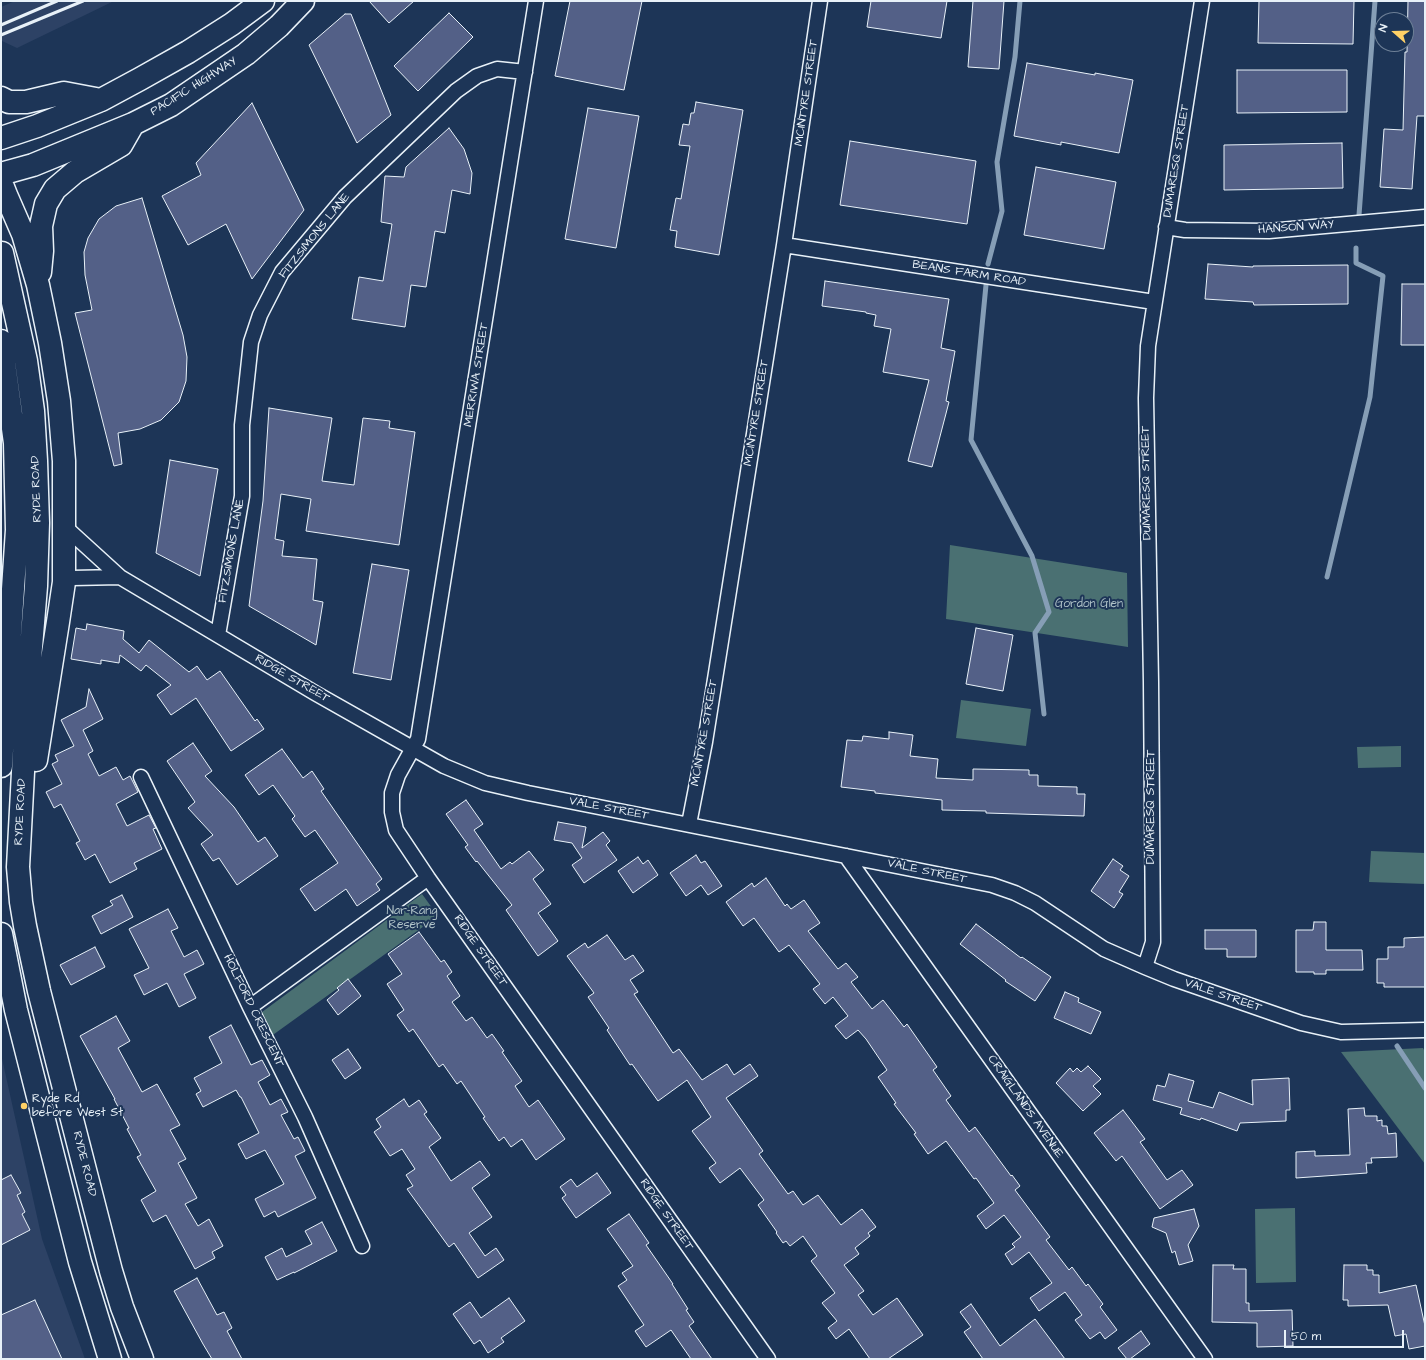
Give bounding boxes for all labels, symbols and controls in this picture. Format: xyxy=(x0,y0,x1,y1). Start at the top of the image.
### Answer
north arrow xyxy=(1374,12,1414,52)
text: N xyxy=(1375,22,1391,34)
street label: MCINTYRE STREET xyxy=(792,39,822,147)
street label: PACIFIC HIGHWAY xyxy=(148,55,240,119)
street label: DUMARESQ STREET xyxy=(1161,103,1193,219)
street label: FITZSIMONS LANE xyxy=(276,191,354,281)
street label: HANSON WAY xyxy=(1258,218,1334,238)
street label: BEANS FARM ROAD xyxy=(911,258,1027,290)
street label: MERRIWA STREET xyxy=(462,322,492,428)
street label: MCINTYRE STREET xyxy=(741,359,773,467)
street label: DUMARESQ STREET xyxy=(1139,426,1155,540)
street label: RYDE ROAD xyxy=(29,455,45,523)
street label: FITZSIMONS LANE xyxy=(216,498,248,604)
park label: Gordon Glen xyxy=(1055,597,1123,611)
street label: RIDGE STREET xyxy=(252,652,332,706)
street label: MCINTYRE STREET xyxy=(689,679,721,787)
street label: DUMARESQ STREET xyxy=(1144,750,1158,864)
street label: RYDE ROAD xyxy=(12,778,30,846)
street label: VALE STREET xyxy=(568,794,650,824)
street label: VALE STREET xyxy=(886,857,968,887)
park label: Nar-Rang Reserve xyxy=(387,904,437,932)
street label: RIDGE STREET xyxy=(450,913,510,989)
street label: HOLFORD CRESCENT xyxy=(219,952,287,1070)
street label: VALE STREET xyxy=(1182,976,1264,1016)
street label: CRAIGLANDS AVENUE xyxy=(984,1053,1066,1161)
place label: Ryde Rd before West St xyxy=(32,1092,123,1120)
marker: Ryde Rd before West St xyxy=(19,1101,29,1111)
street label: RYDE ROAD xyxy=(69,1130,99,1198)
street label: RIDGE STREET xyxy=(636,1177,696,1253)
scale bar xyxy=(1286,1322,1406,1348)
text: 50 m xyxy=(1291,1328,1321,1345)

